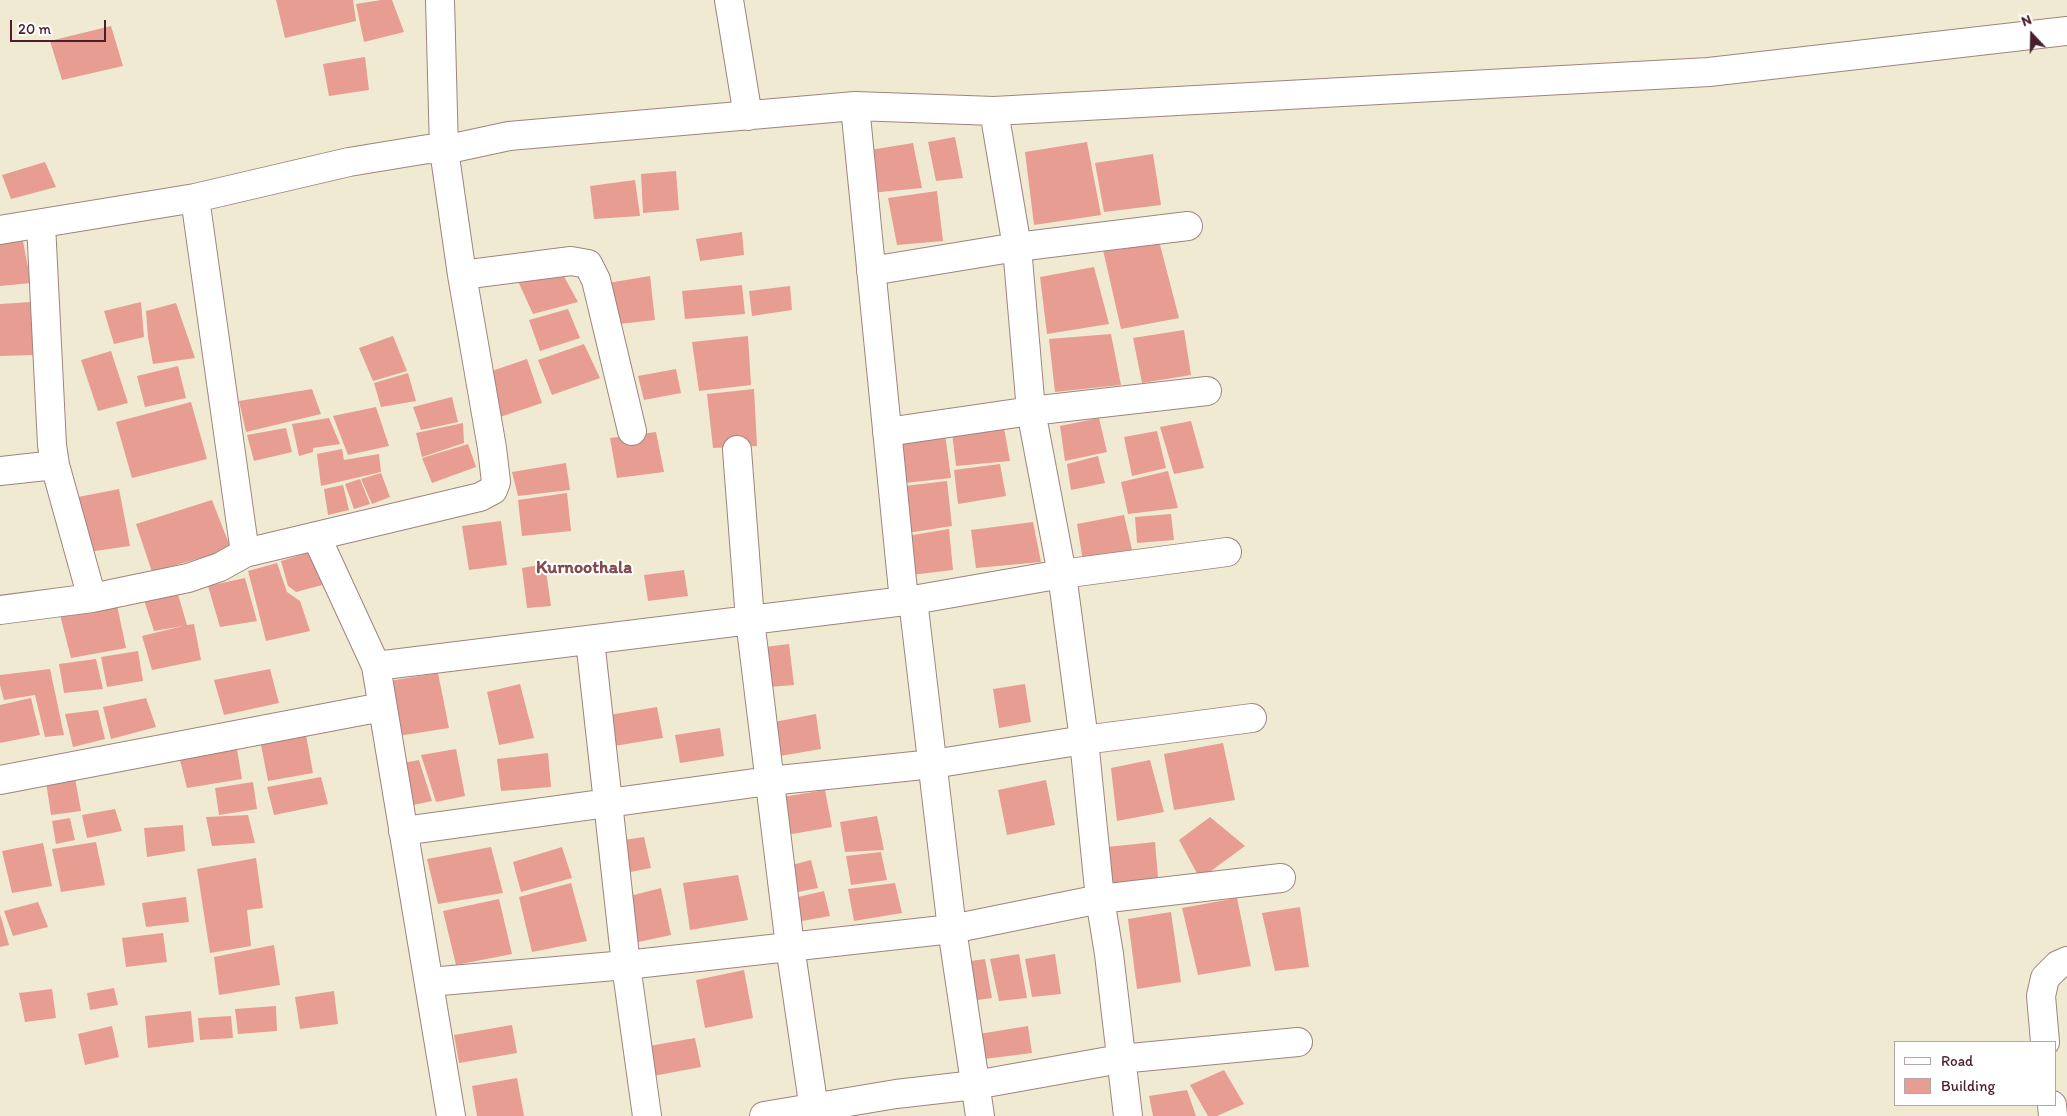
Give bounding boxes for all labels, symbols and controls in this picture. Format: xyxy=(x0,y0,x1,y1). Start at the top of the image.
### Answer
scale bar xyxy=(12,10,109,42)
north arrow xyxy=(2007,10,2057,60)
text: N xyxy=(2019,11,2034,30)
text: 20 m xyxy=(18,20,51,38)
district label: Kurnoothala xyxy=(536,557,632,579)
legend xyxy=(1894,1041,2057,1106)
text: Road xyxy=(1941,1052,1973,1070)
text: Building xyxy=(1941,1077,1995,1095)

